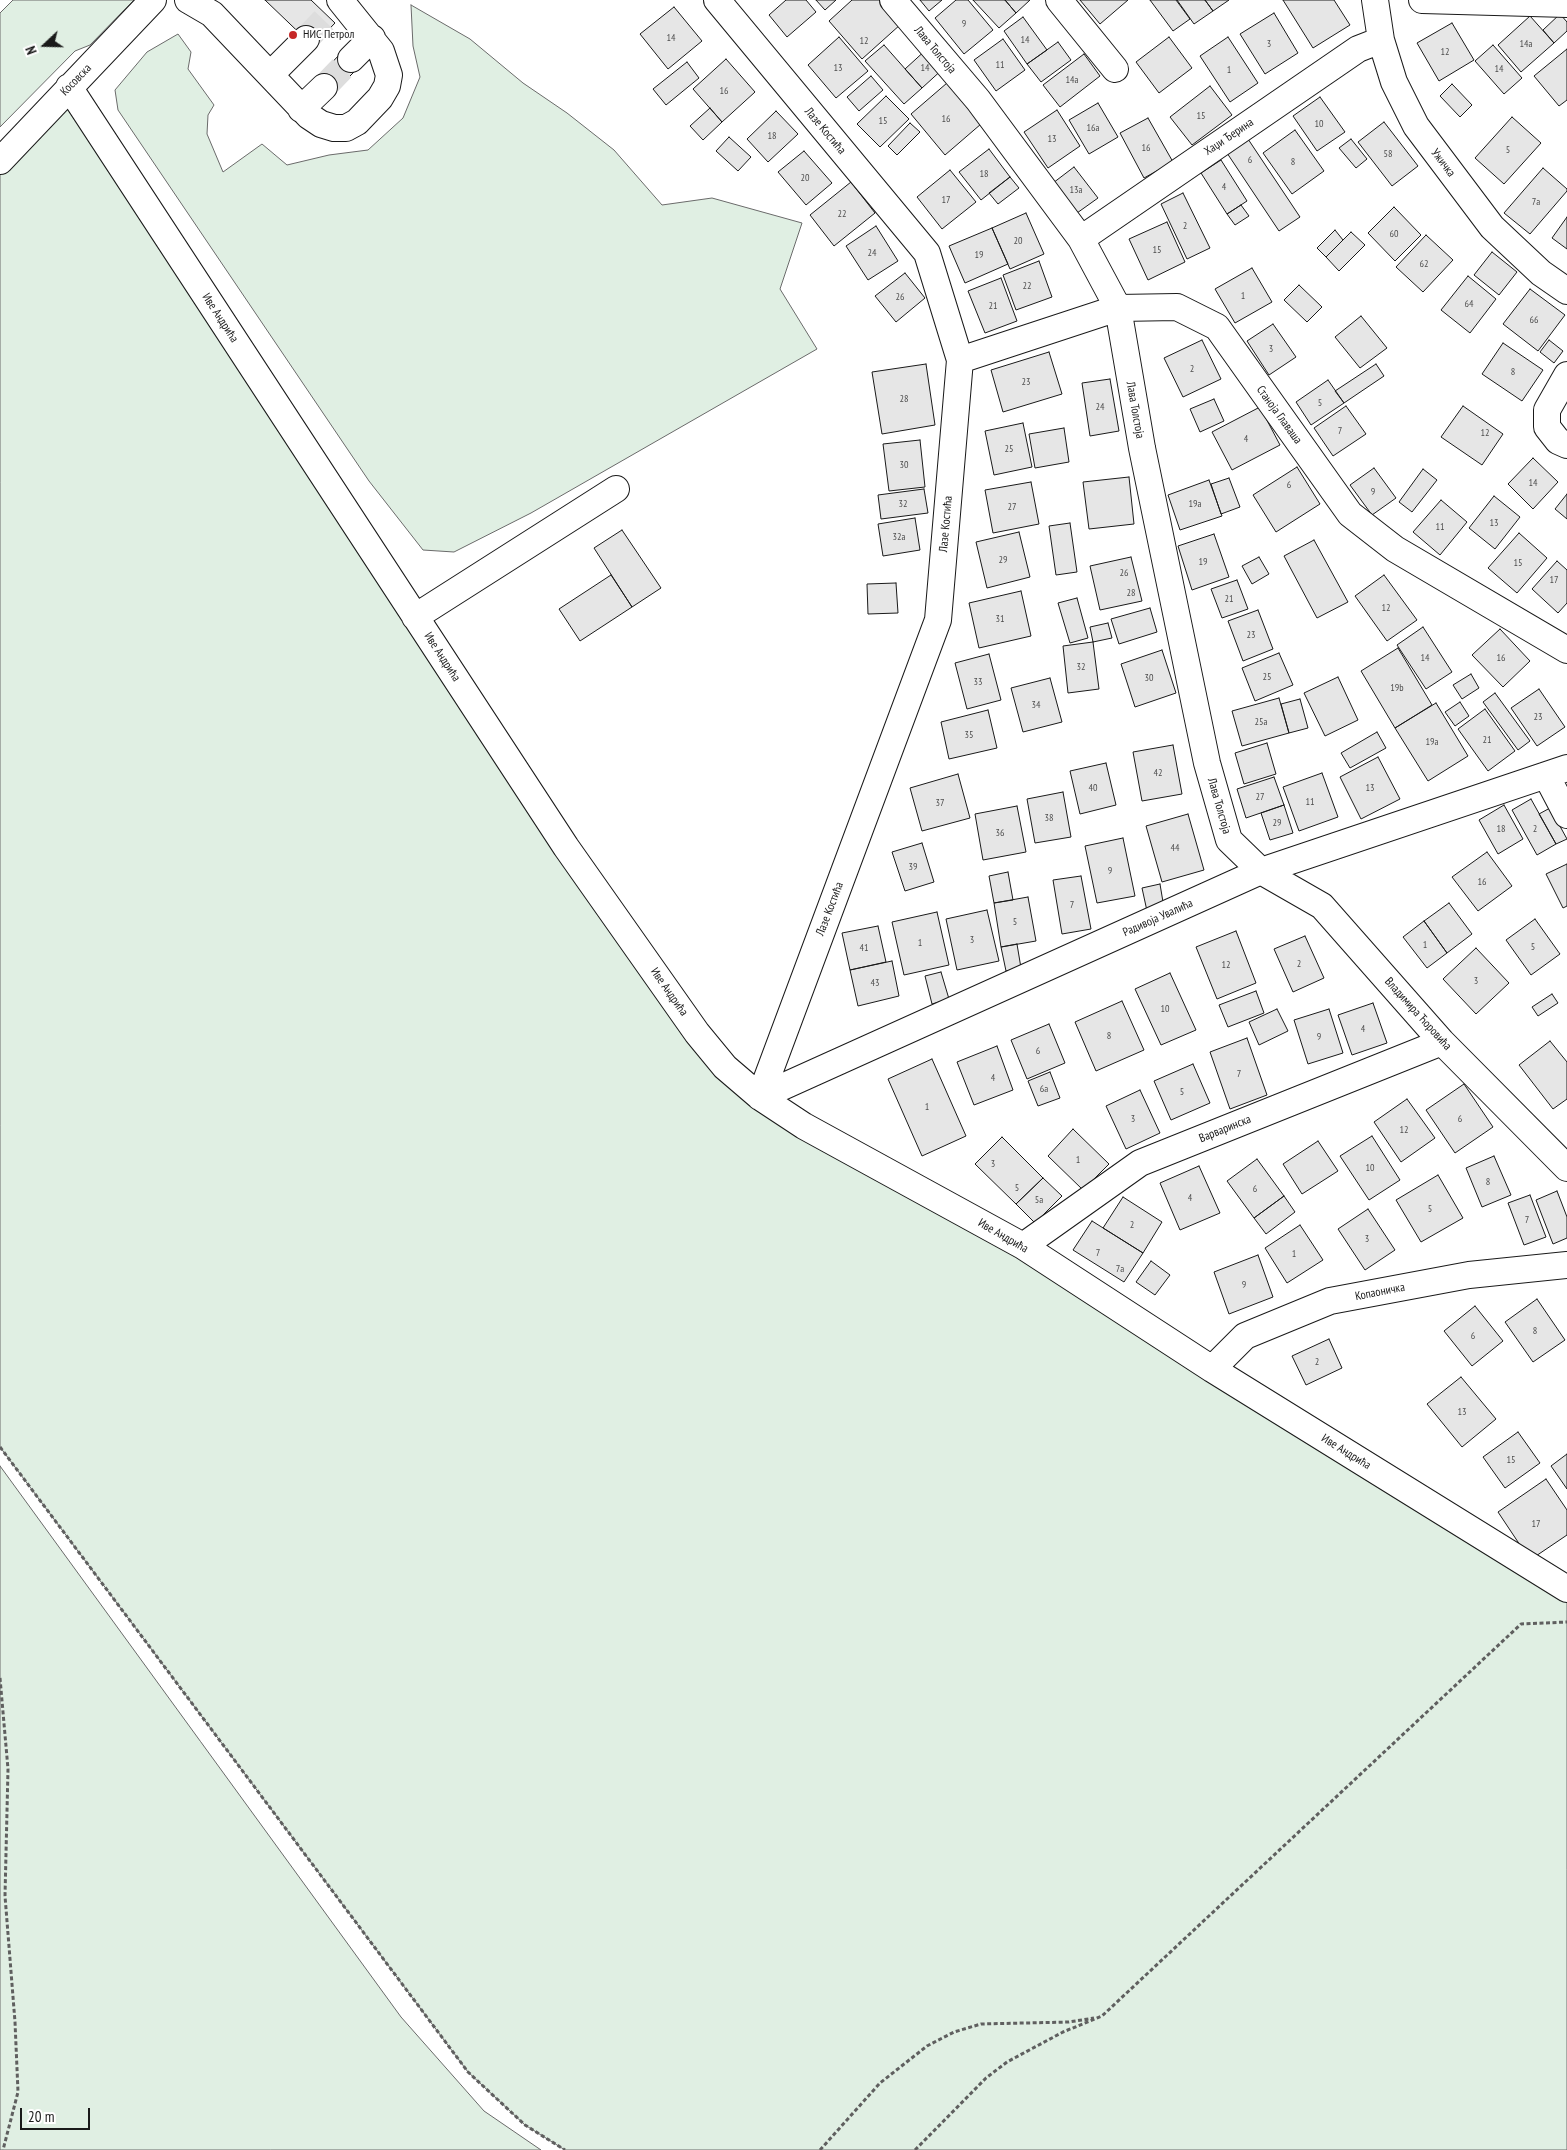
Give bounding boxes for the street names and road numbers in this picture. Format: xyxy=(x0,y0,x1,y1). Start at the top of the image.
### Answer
street label: Лава Толстоја xyxy=(911,23,959,77)
street label: Косовска xyxy=(58,61,94,99)
street label: Лазе Костића xyxy=(801,105,849,157)
street label: Хаџи Ђерина xyxy=(1202,115,1256,159)
street label: Ужичка xyxy=(1428,146,1458,180)
street label: Иве Андрића xyxy=(199,291,241,345)
street label: Лава Толстоја xyxy=(1123,380,1147,440)
street label: Станоја Главаша xyxy=(1253,383,1305,447)
street label: Лазе Костића xyxy=(936,495,956,553)
street label: Иве Андрића xyxy=(421,630,463,684)
street label: Лава Толстоја xyxy=(1204,776,1234,836)
street label: Лазе Костића xyxy=(813,880,847,938)
street label: Радивоја Увалића xyxy=(1121,896,1195,940)
street label: Иве Андрића xyxy=(647,965,691,1019)
street label: Владимира Ћоровића xyxy=(1382,975,1454,1053)
street label: Варваринска xyxy=(1197,1112,1253,1146)
street label: Иве Андрића xyxy=(975,1216,1031,1256)
street label: Копаоничка xyxy=(1354,1280,1406,1304)
street label: Иве Андрића xyxy=(1319,1431,1373,1473)

